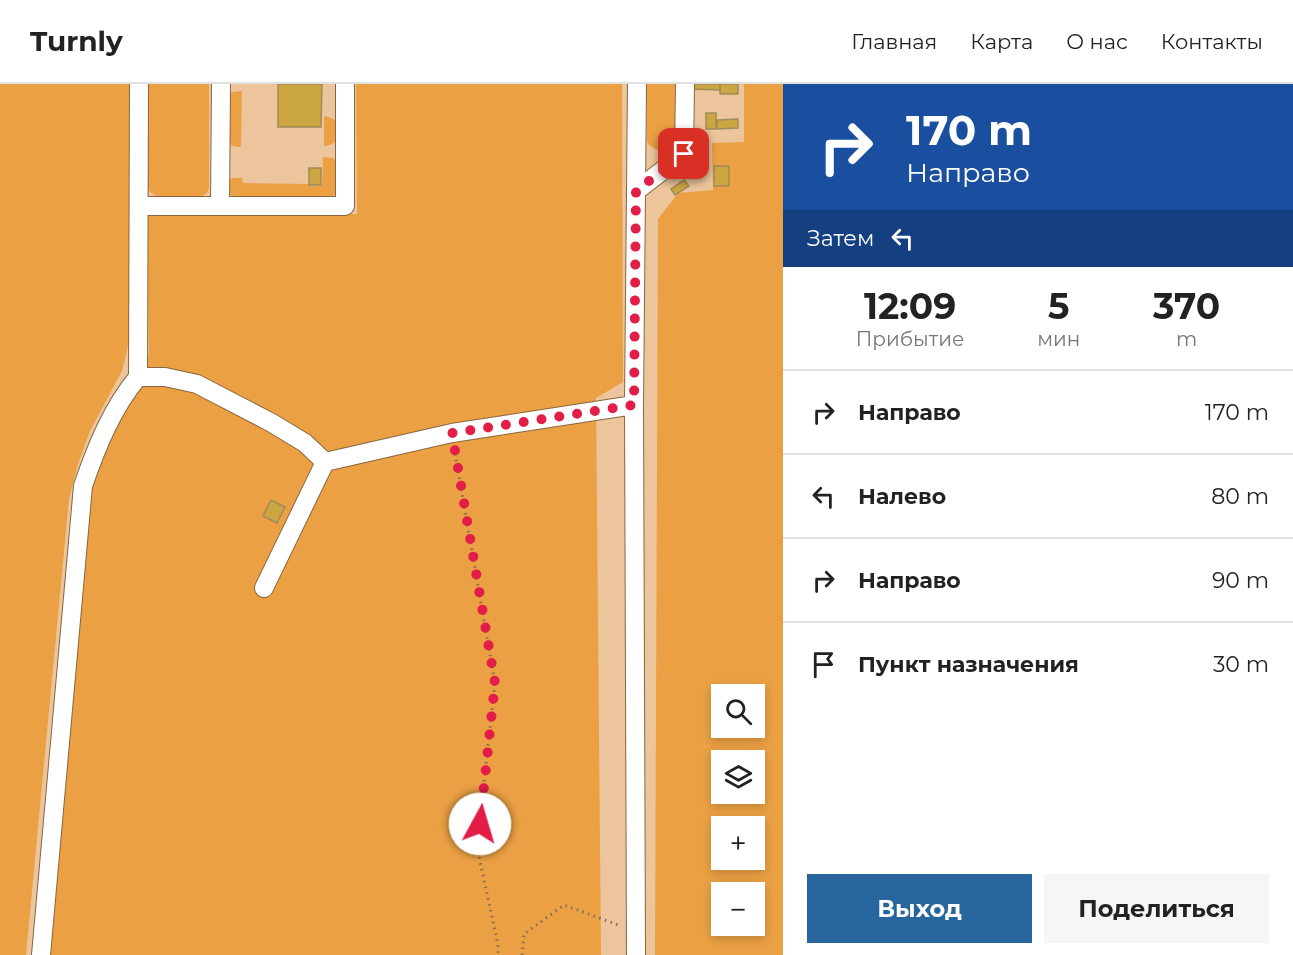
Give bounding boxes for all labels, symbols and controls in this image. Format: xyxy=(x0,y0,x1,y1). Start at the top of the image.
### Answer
text: Turnly xyxy=(30,24,123,58)
text: Главная xyxy=(851,29,937,54)
text: Карта xyxy=(970,29,1033,54)
text: О нас xyxy=(1066,29,1128,54)
text: Контакты xyxy=(1161,29,1263,54)
text: 170 m xyxy=(906,104,1032,156)
icon: right xyxy=(807,108,885,186)
pin xyxy=(658,128,709,179)
icon: arrive xyxy=(667,137,700,170)
text: Направо xyxy=(906,156,1030,189)
icon: left xyxy=(886,222,919,255)
text: Затем xyxy=(807,225,874,252)
text: 12:09 xyxy=(864,284,956,328)
text: 5 xyxy=(1048,284,1069,328)
text: 370 xyxy=(1153,284,1220,328)
text: Прибытие xyxy=(856,327,964,351)
text: мин xyxy=(1037,327,1080,351)
text: m xyxy=(1176,327,1197,351)
icon: right xyxy=(807,396,840,429)
text: Направо xyxy=(858,399,961,426)
text: 170 m xyxy=(1205,399,1269,426)
icon: left xyxy=(807,480,840,513)
text: Налево xyxy=(858,483,946,510)
text: 80 m xyxy=(1211,483,1269,510)
icon: right xyxy=(807,564,840,597)
text: Направо xyxy=(858,567,961,594)
text: 90 m xyxy=(1212,567,1269,594)
icon: arrive xyxy=(807,648,840,681)
text: Пункт назначения xyxy=(858,651,1079,678)
text: 30 m xyxy=(1213,651,1269,678)
map controls xyxy=(711,684,765,936)
button: search xyxy=(711,684,765,738)
button: layers xyxy=(711,750,765,804)
position arrow xyxy=(448,792,512,856)
button: + xyxy=(711,816,765,870)
button: Выход xyxy=(807,874,1032,943)
button: Поделиться xyxy=(1044,874,1269,943)
button: − xyxy=(711,882,765,936)

